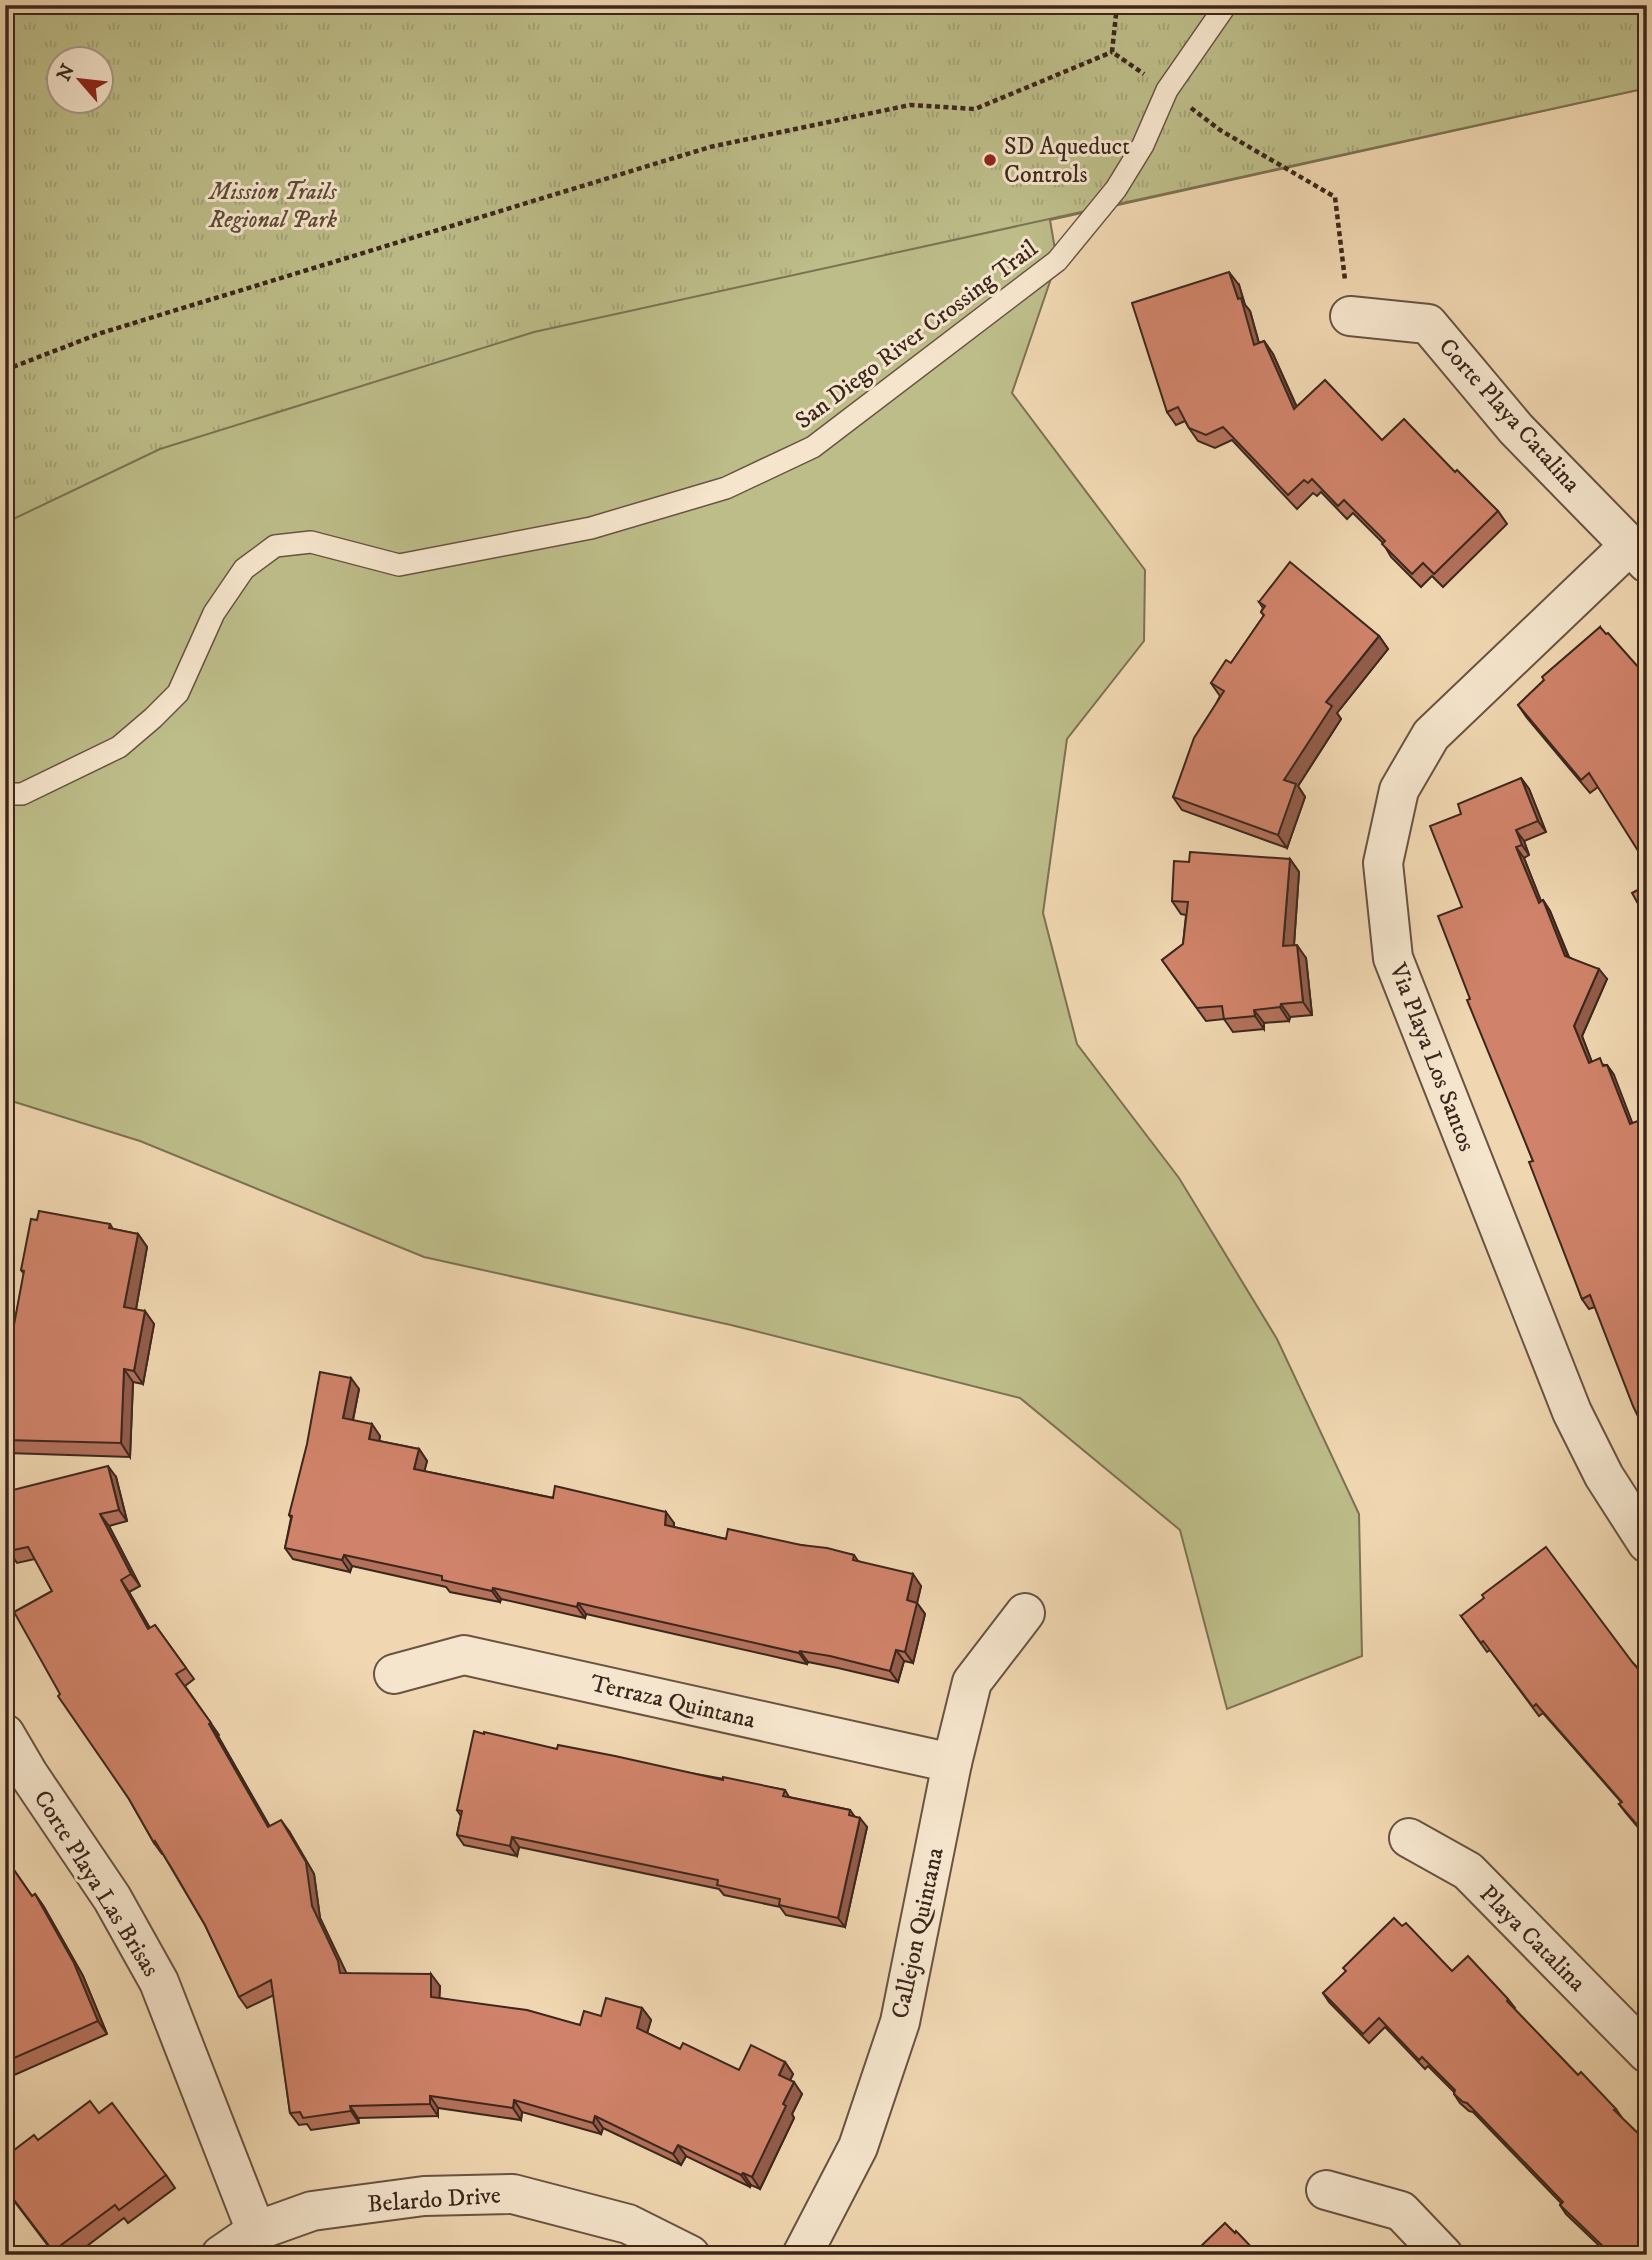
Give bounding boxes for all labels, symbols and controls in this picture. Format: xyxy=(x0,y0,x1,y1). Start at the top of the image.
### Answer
north arrow xyxy=(46,46,116,116)
text: N xyxy=(52,60,80,85)
place label: SD Aqueduct Controls xyxy=(1004,132,1130,190)
marker: SD Aqueduct Controls xyxy=(982,152,998,168)
park label: Mission Trails Regional Park xyxy=(207,177,337,235)
street label: San Diego River Crossing Trail xyxy=(789,233,1044,436)
street label: Corte Playa Catalina xyxy=(1432,332,1587,500)
street label: Via Playa Los Santos xyxy=(1382,958,1482,1156)
street label: Terraza Quintana xyxy=(588,1668,759,1736)
street label: Corte Playa Las Brisas xyxy=(27,1785,166,1982)
street label: Callejon Quintana xyxy=(885,1844,951,2022)
street label: Playa Catalina xyxy=(1473,1879,1592,1999)
street label: Belardo Drive xyxy=(366,2180,502,2220)

